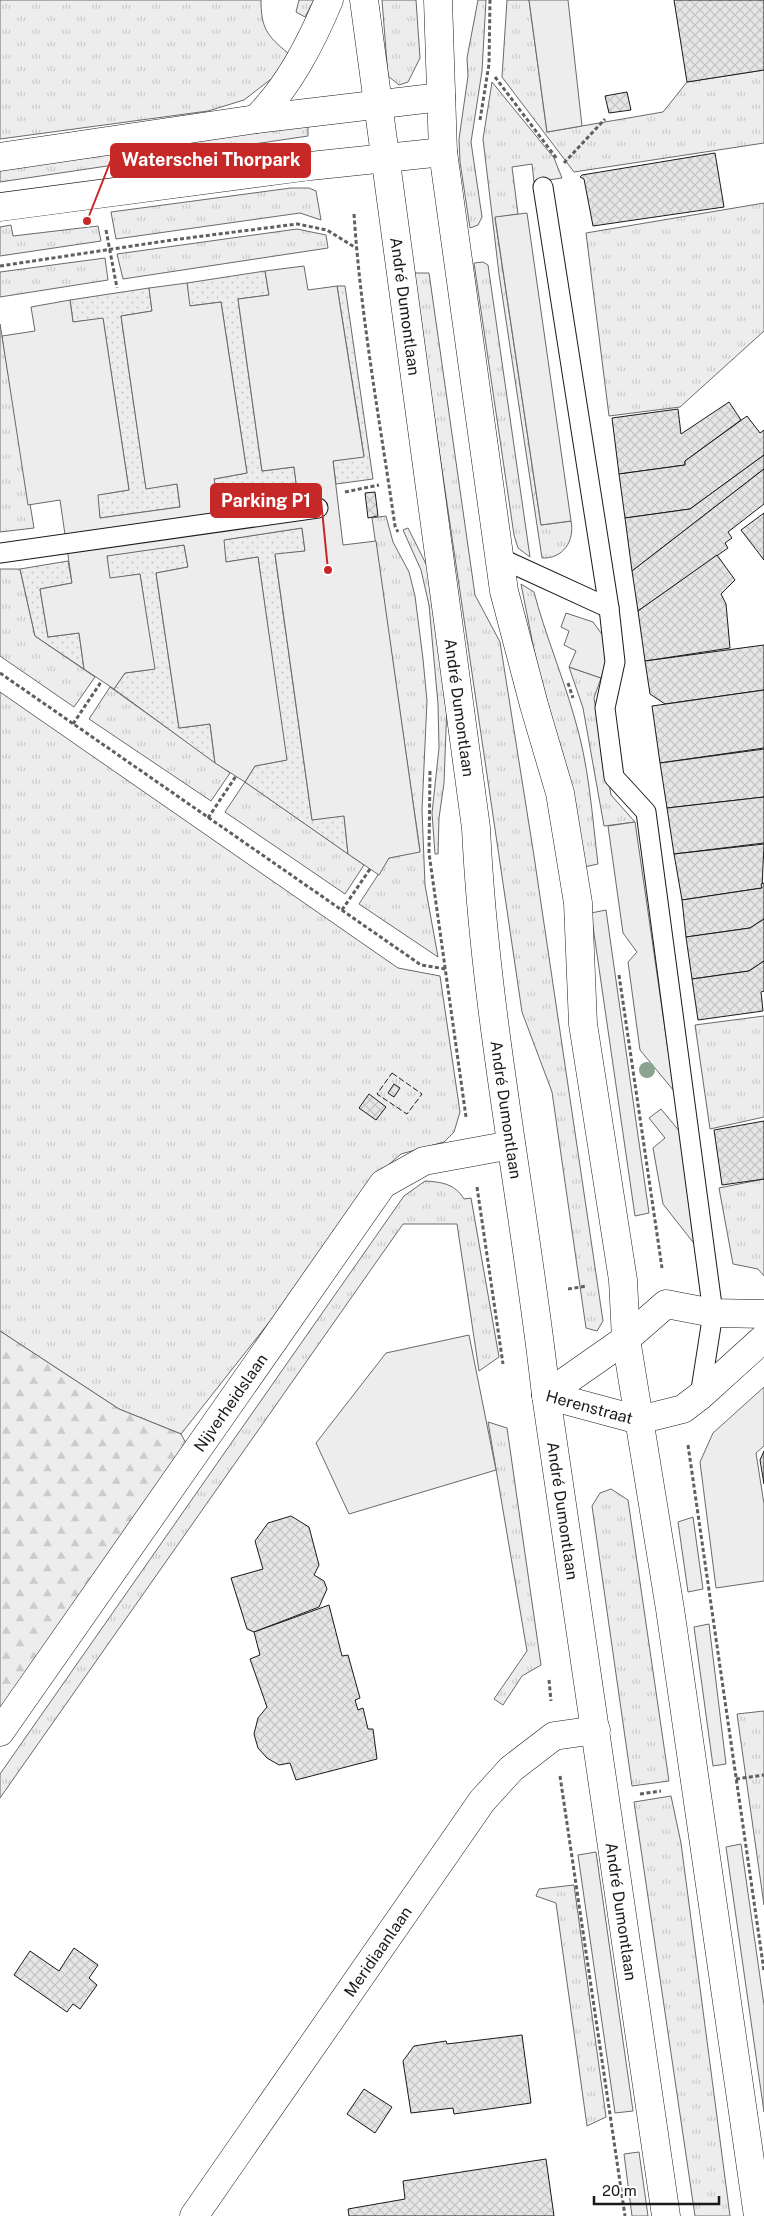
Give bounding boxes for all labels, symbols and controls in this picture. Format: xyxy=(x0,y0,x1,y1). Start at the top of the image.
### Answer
callout: Waterschei Thorpark xyxy=(111,144,310,177)
text: Waterschei Thorpark xyxy=(122,149,301,170)
street label: André Dumontlaan xyxy=(387,236,424,377)
callout: Parking P1 xyxy=(211,484,321,517)
text: Parking P1 xyxy=(221,490,311,511)
street label: André Dumontlaan xyxy=(441,637,478,778)
street label: André Dumontlaan xyxy=(487,1039,526,1180)
street label: Nijverheidslaan xyxy=(190,1350,271,1455)
street label: Herenstraat xyxy=(544,1386,635,1427)
street label: André Dumontlaan xyxy=(543,1440,582,1581)
street label: André Dumontlaan xyxy=(602,1841,641,1982)
street label: Meridiaanlaan xyxy=(340,1903,415,2000)
scale bar xyxy=(594,2174,719,2206)
text: 20 m xyxy=(602,2182,637,2199)

